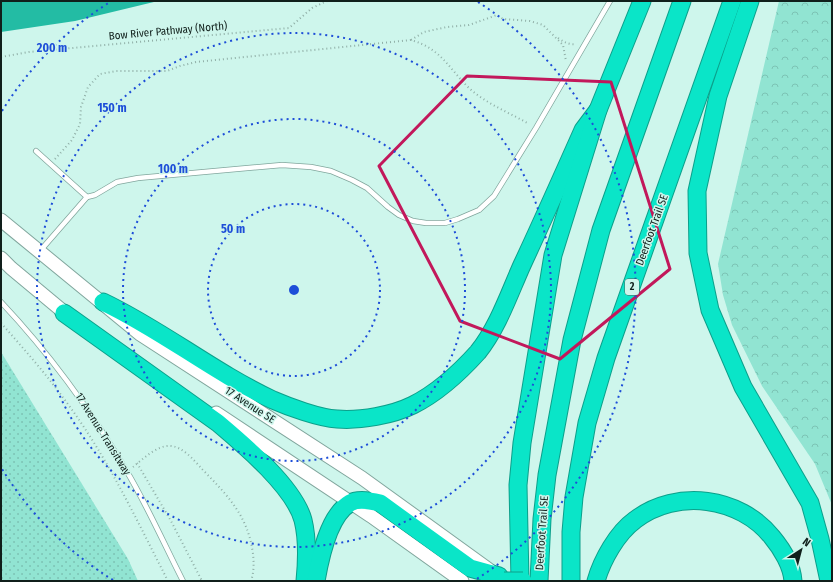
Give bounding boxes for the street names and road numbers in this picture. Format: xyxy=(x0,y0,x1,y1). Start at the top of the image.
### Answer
street label: Bow River Pathway (North) xyxy=(108,19,228,43)
street label: Deerfoot Trail SE xyxy=(633,193,671,267)
road number: 2 xyxy=(625,279,639,295)
street label: 17 Avenue SE xyxy=(222,384,278,426)
street label: 17 Avenue Transitway xyxy=(72,390,134,478)
street label: Deerfoot Trail SE xyxy=(533,495,551,571)

